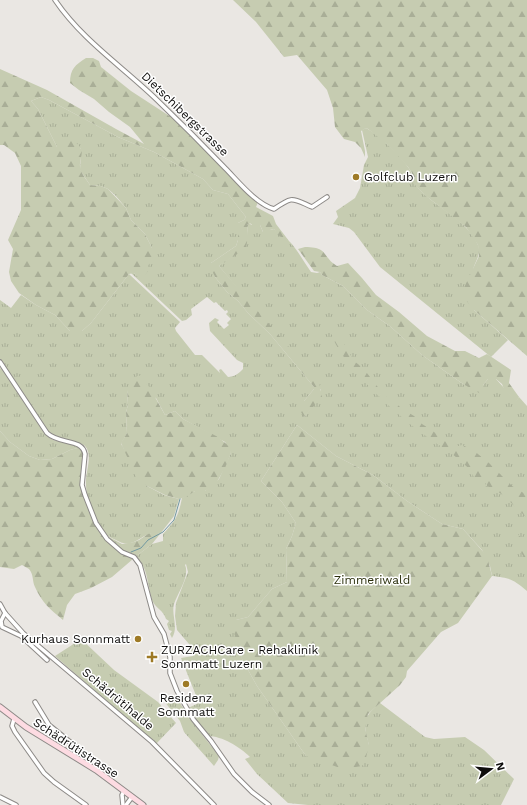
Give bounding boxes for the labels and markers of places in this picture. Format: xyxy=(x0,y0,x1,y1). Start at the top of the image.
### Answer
place label: Golfclub Luzern xyxy=(364,170,458,184)
marker: Golfclub Luzern xyxy=(351,172,361,182)
place label: Kurhaus Sonnmatt xyxy=(21,632,130,646)
marker: Kurhaus Sonnmatt xyxy=(133,634,143,644)
place label: ZURZACHCare - Rehaklinik Sonnmatt Luzern xyxy=(161,643,318,671)
marker: ZURZACHCare - Rehaklinik Sonnmatt Luzern xyxy=(146,651,158,663)
marker: Residenz Sonnmatt xyxy=(181,679,191,689)
place label: Residenz Sonnmatt xyxy=(157,691,215,719)

